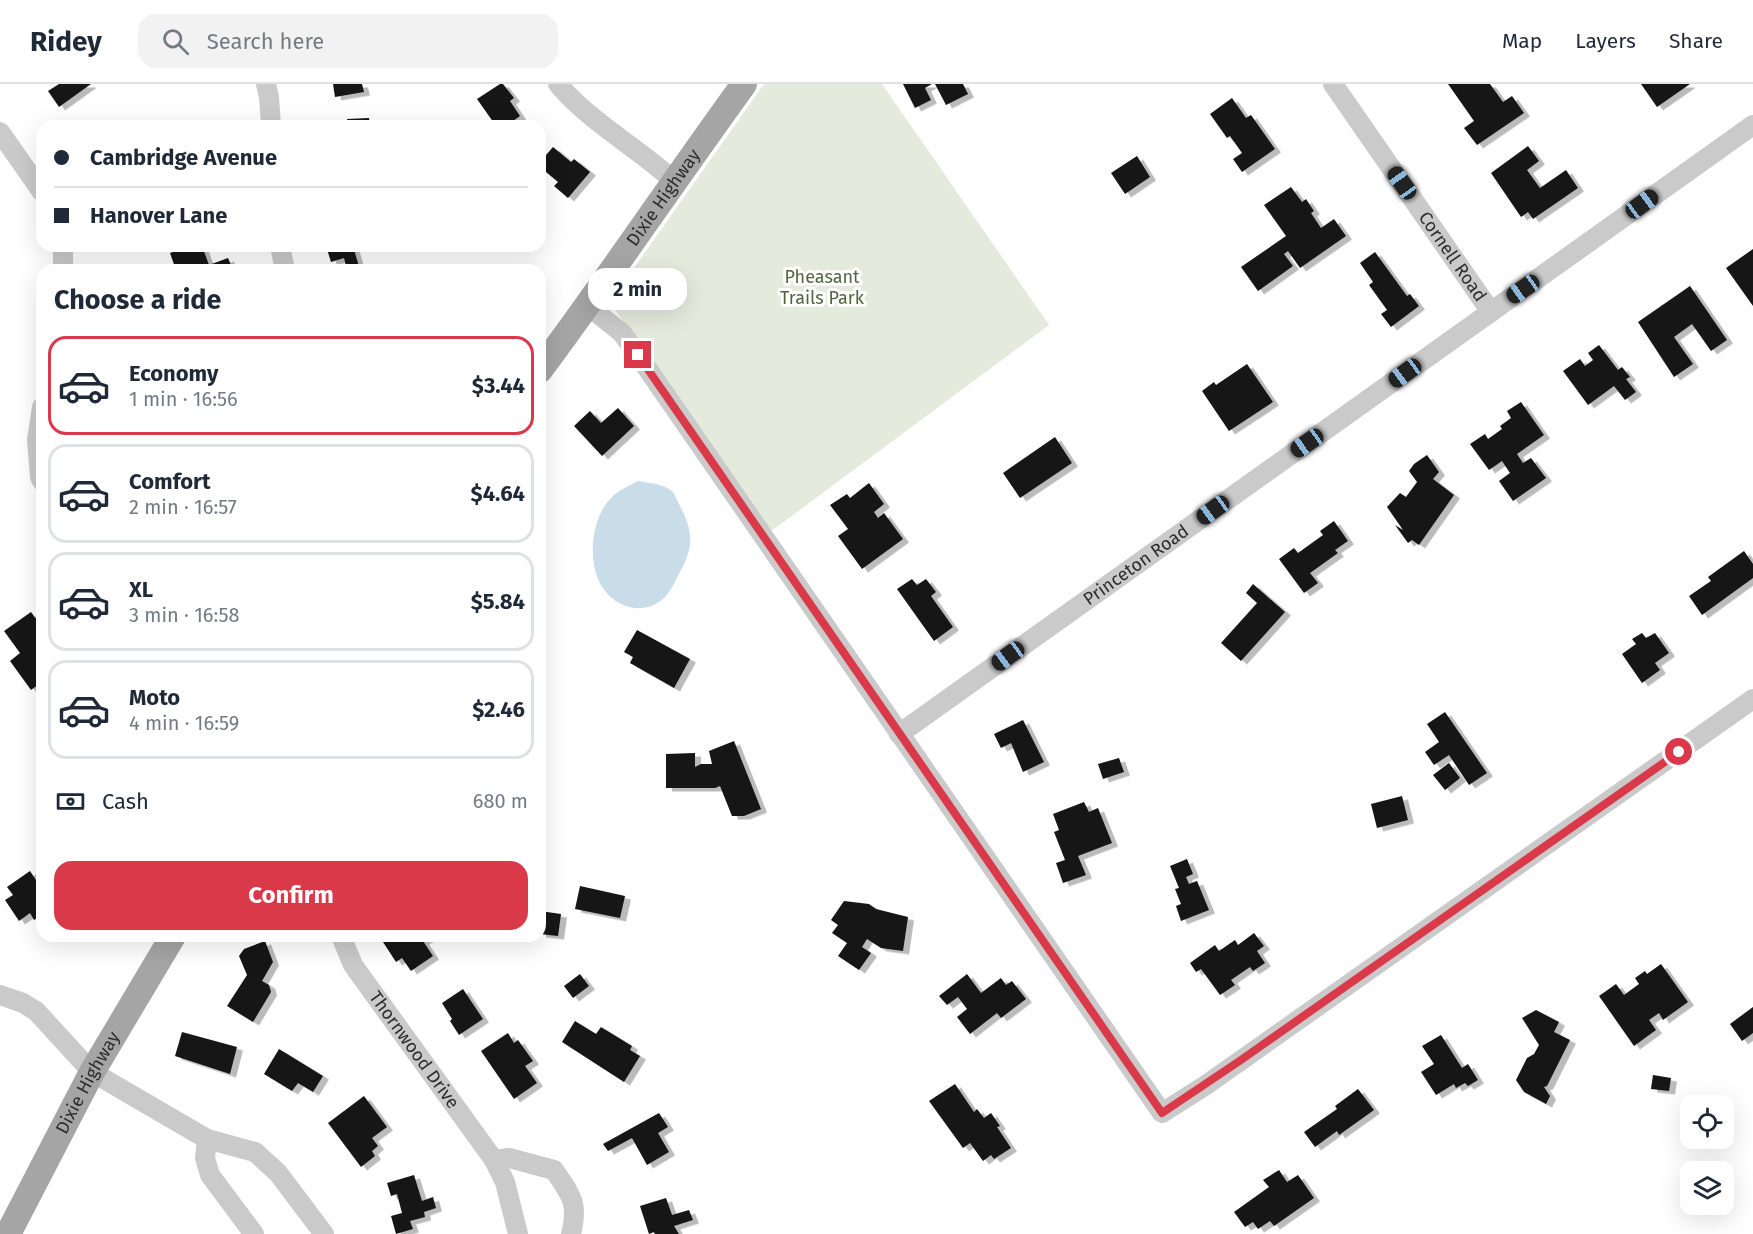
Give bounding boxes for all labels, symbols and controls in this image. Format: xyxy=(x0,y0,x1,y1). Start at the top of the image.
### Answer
search box xyxy=(138,14,558,68)
text: Ridey xyxy=(30,25,102,58)
icon: search xyxy=(159,25,192,58)
text: Search here xyxy=(207,28,324,55)
text: Map xyxy=(1502,28,1542,54)
text: Layers xyxy=(1575,28,1636,54)
text: Share xyxy=(1669,28,1723,54)
text: Cambridge Avenue xyxy=(90,144,277,171)
street label: Dixie Highway xyxy=(622,145,705,250)
car xyxy=(1384,163,1420,203)
car xyxy=(1622,186,1662,222)
text: Hanover Lane xyxy=(90,202,227,229)
street label: Cornell Road xyxy=(1414,207,1491,306)
park label: Pheasant Trails Park xyxy=(780,266,865,309)
callout: 2 min xyxy=(588,268,688,310)
car xyxy=(1503,271,1543,307)
text: 2 min xyxy=(613,277,662,301)
text: Choose a ride xyxy=(54,284,221,316)
route end xyxy=(624,341,651,368)
car xyxy=(1385,355,1425,391)
icon: car xyxy=(57,359,111,413)
text: Economy xyxy=(129,360,218,387)
text: $3.44 xyxy=(472,372,525,399)
text: 1 min · 16:56 xyxy=(129,387,238,411)
car xyxy=(1287,425,1327,461)
icon: car xyxy=(57,467,111,521)
text: Comfort xyxy=(129,468,210,495)
text: $4.64 xyxy=(471,480,525,507)
car xyxy=(1193,492,1233,528)
text: 2 min · 16:57 xyxy=(129,495,237,519)
street label: Princeton Road xyxy=(1079,520,1193,610)
icon: car xyxy=(57,575,111,629)
text: XL xyxy=(129,576,153,603)
text: $5.84 xyxy=(471,588,525,615)
text: 3 min · 16:58 xyxy=(129,603,239,627)
car xyxy=(988,638,1028,674)
icon: car xyxy=(57,683,111,737)
text: Moto xyxy=(129,684,180,711)
text: $2.46 xyxy=(472,696,525,723)
text: 4 min · 16:59 xyxy=(129,711,239,735)
route start xyxy=(1665,738,1692,765)
icon: cash xyxy=(54,785,87,818)
text: Cash xyxy=(102,788,149,815)
text: 680 m xyxy=(473,789,528,813)
button: Confirm xyxy=(54,861,528,930)
street label: Thornwood Drive xyxy=(364,987,464,1113)
street label: Dixie Highway xyxy=(51,1027,125,1138)
map controls xyxy=(1680,1095,1734,1215)
button: locate xyxy=(1680,1095,1734,1149)
button: layers xyxy=(1680,1161,1734,1215)

